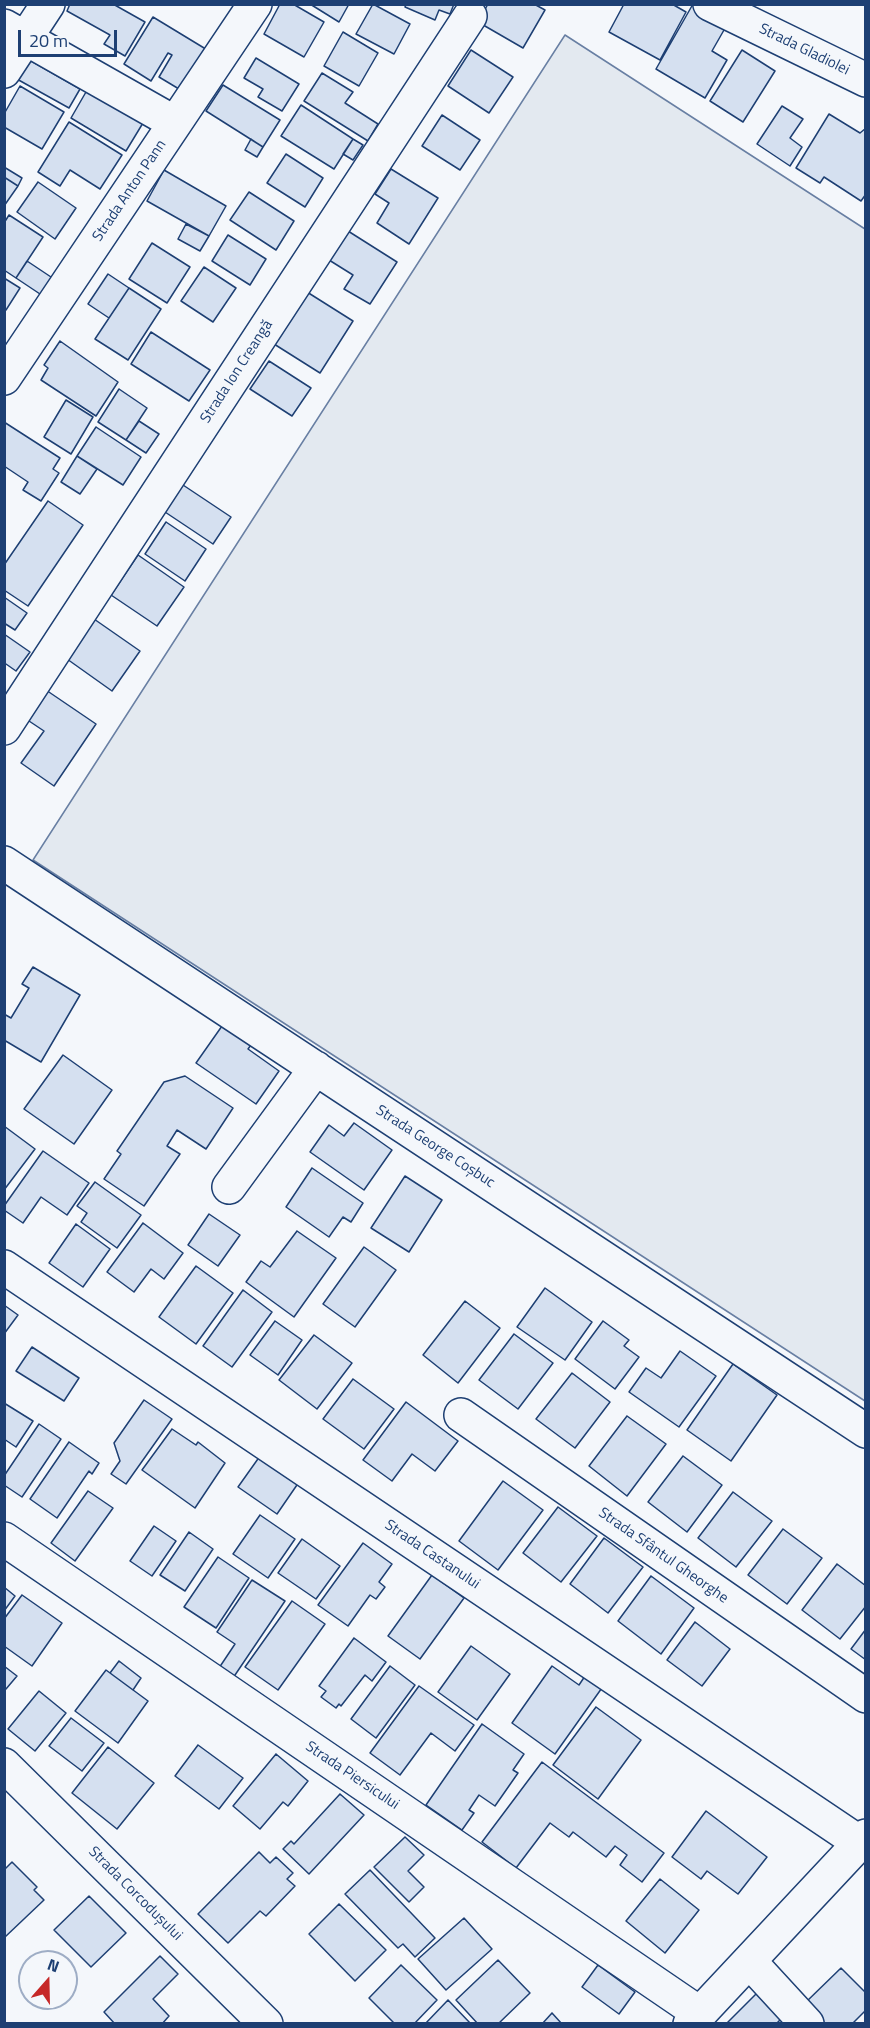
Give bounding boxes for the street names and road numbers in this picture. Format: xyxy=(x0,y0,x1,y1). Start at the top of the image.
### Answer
street label: Strada Gladiolei xyxy=(756,20,852,80)
street label: Strada Anton Pann xyxy=(89,137,171,245)
street label: Strada Ion Creangă xyxy=(197,317,277,427)
street label: Strada George Coșbuc xyxy=(372,1102,498,1192)
street label: Strada Sfântul Gheorghe xyxy=(595,1504,731,1608)
street label: Strada Castanului xyxy=(381,1517,483,1593)
street label: Strada Piersicului xyxy=(302,1738,402,1814)
street label: Strada Corcodușului xyxy=(84,1843,186,1945)

